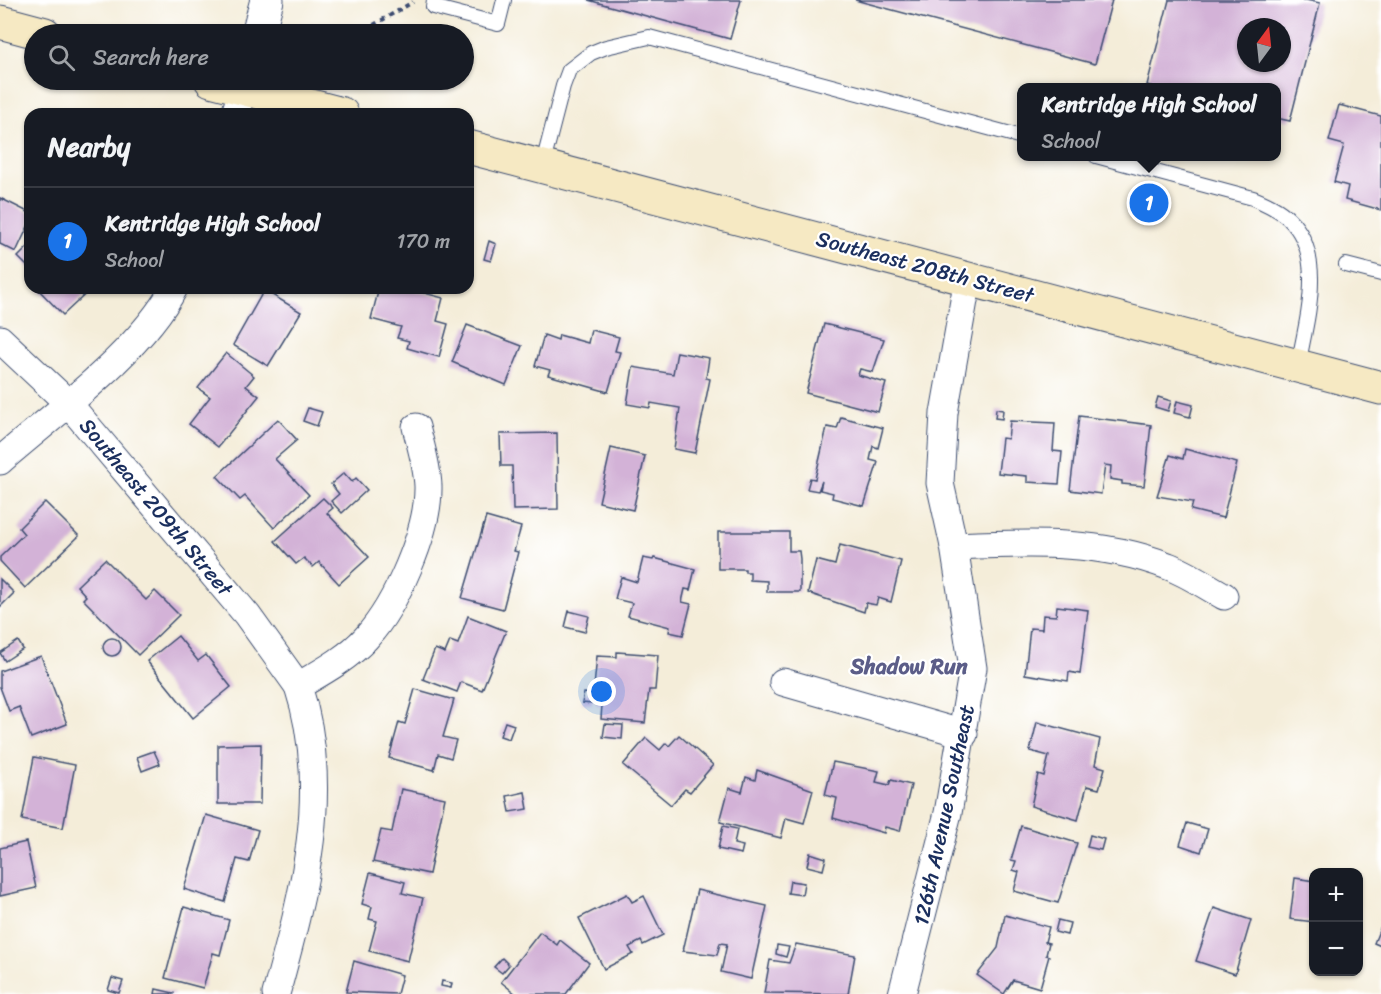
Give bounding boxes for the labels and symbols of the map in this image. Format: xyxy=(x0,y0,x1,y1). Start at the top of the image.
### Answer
north arrow xyxy=(1237,18,1291,72)
pin: 1 xyxy=(1130,180,1168,226)
street label: Southeast 208th Street xyxy=(812,220,1040,315)
street label: Southeast 209th Street xyxy=(69,409,244,606)
district label: Shadow Run xyxy=(849,647,968,686)
your location xyxy=(587,677,616,706)
street label: 126th Avenue Southeast xyxy=(902,701,986,929)

